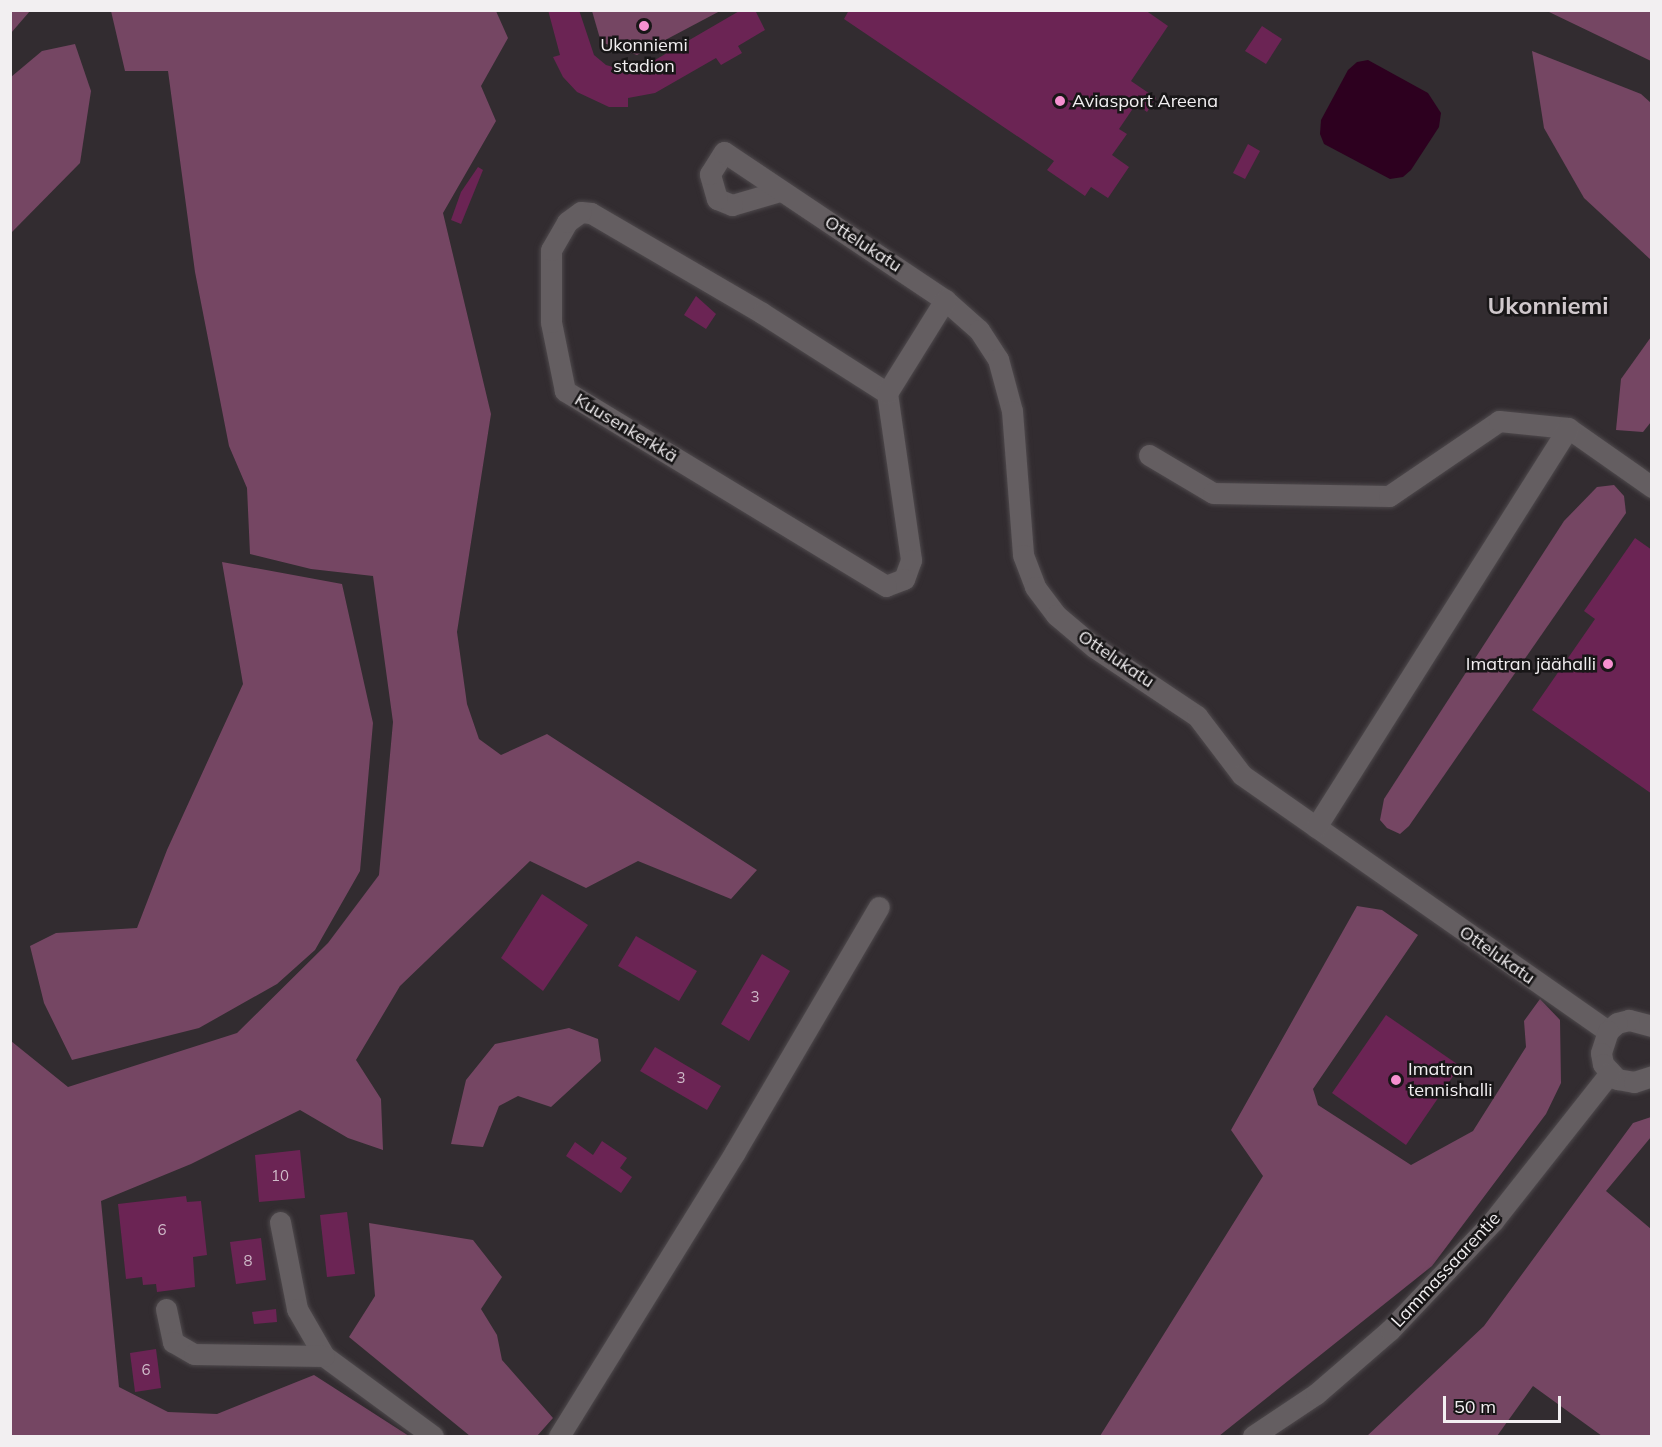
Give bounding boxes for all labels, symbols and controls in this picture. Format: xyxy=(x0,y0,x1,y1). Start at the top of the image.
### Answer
marker: Ukonniemi stadion xyxy=(637,19,651,33)
place label: Ukonniemi stadion xyxy=(600,35,688,78)
place label: Aviasport Areena xyxy=(1072,90,1218,112)
marker: Aviasport Areena xyxy=(1053,94,1067,108)
street label: Ottelukatu xyxy=(821,211,905,277)
district label: Ukonniemi xyxy=(1487,292,1609,320)
street label: Kuusenkerkkä xyxy=(571,389,681,467)
street label: Ottelukatu xyxy=(1074,626,1158,692)
place label: Imatran jäähalli xyxy=(1466,653,1596,675)
marker: Imatran jäähalli xyxy=(1601,657,1615,671)
street label: Ottelukatu xyxy=(1455,921,1539,989)
house number: 3 xyxy=(751,988,759,1006)
place label: Imatran tennishalli xyxy=(1408,1059,1493,1102)
house number: 3 xyxy=(677,1069,685,1087)
marker: Imatran tennishalli xyxy=(1389,1073,1403,1087)
house number: 10 xyxy=(271,1167,289,1185)
street label: Lammassaarentie xyxy=(1387,1208,1505,1332)
house number: 6 xyxy=(158,1221,166,1239)
house number: 8 xyxy=(244,1252,252,1270)
house number: 6 xyxy=(142,1361,150,1379)
scale bar xyxy=(1446,1384,1564,1422)
text: 50 m xyxy=(1454,1395,1496,1418)

